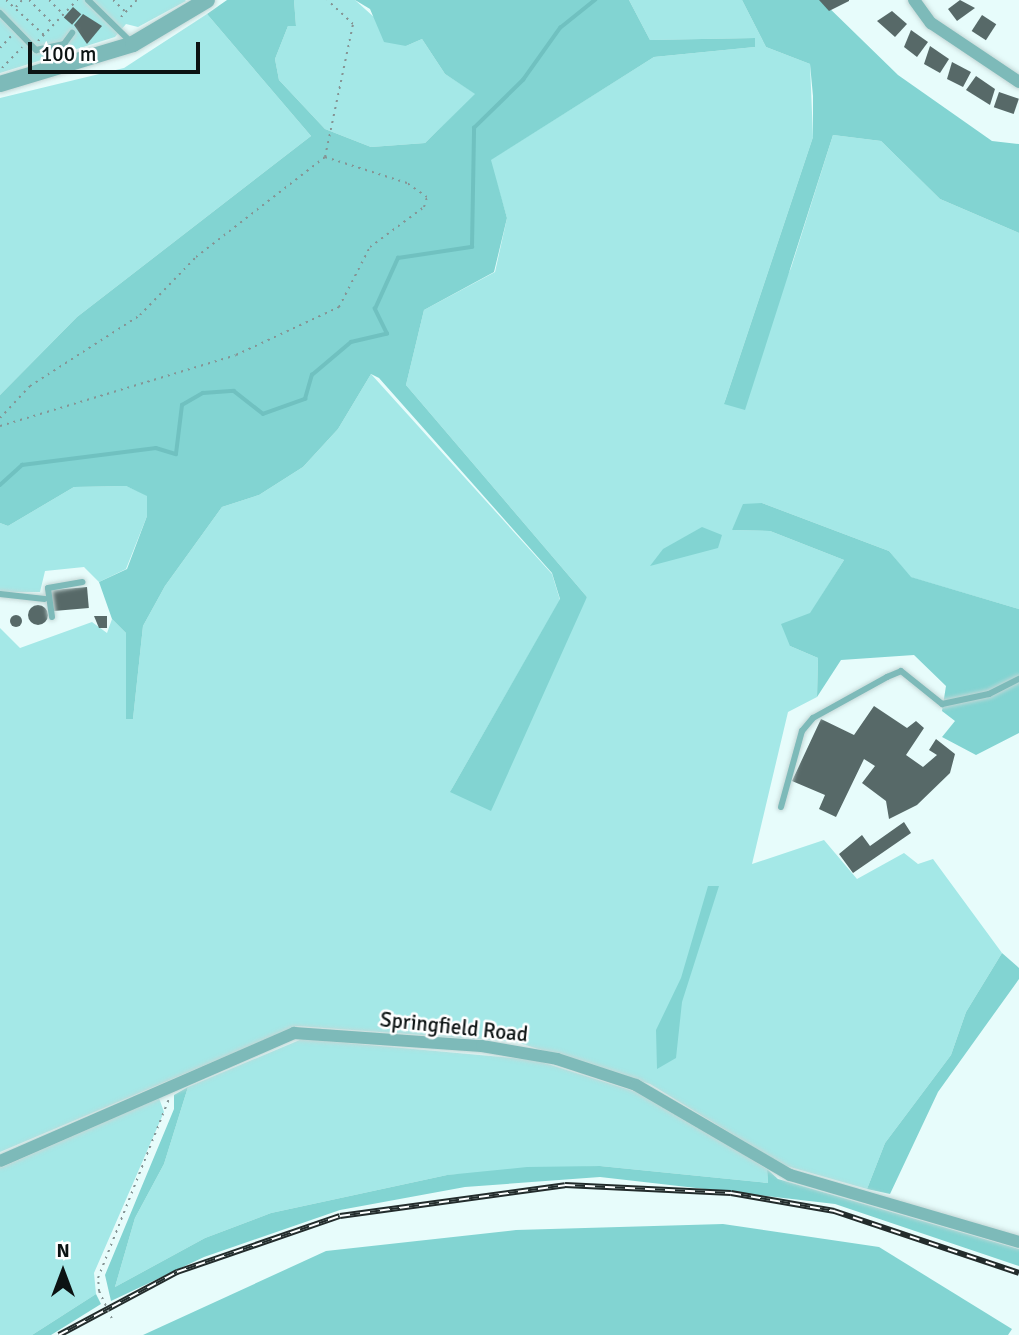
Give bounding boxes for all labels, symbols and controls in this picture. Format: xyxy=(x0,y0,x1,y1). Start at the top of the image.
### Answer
scale bar xyxy=(32,28,203,72)
text: 100 m xyxy=(41,41,96,67)
street label: Springfield Road xyxy=(379,1007,529,1047)
north arrow xyxy=(28,1237,98,1307)
text: N xyxy=(56,1239,70,1263)

